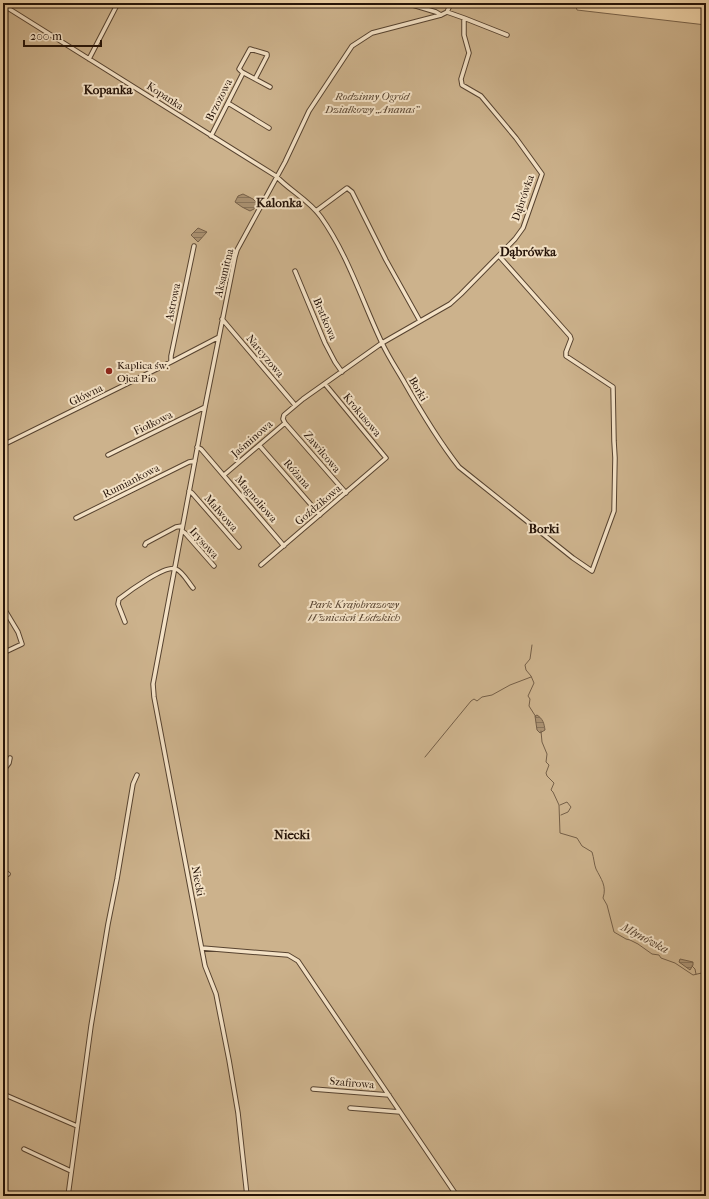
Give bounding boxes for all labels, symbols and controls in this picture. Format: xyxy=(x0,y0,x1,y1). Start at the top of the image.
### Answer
scale bar xyxy=(24,22,101,48)
text: 200 m xyxy=(30,29,62,43)
street label: Brzozowa xyxy=(203,76,236,123)
street label: Kopanka xyxy=(144,79,187,113)
district label: Kopanka xyxy=(83,82,134,98)
park label: Rodzinny Ogród Działkowy „Ananas” xyxy=(324,90,421,116)
street label: Dąbrówka xyxy=(509,172,537,223)
district label: Kalonka xyxy=(256,195,303,210)
district label: Dąbrówka xyxy=(500,244,557,260)
street label: Aksamitna xyxy=(211,246,237,300)
street label: Astrowa xyxy=(162,281,184,323)
street label: Bratkowa xyxy=(310,296,340,343)
street label: Narcyzowa xyxy=(243,332,287,381)
place label: Kaplica św. Ojca Pio xyxy=(117,359,169,385)
marker: Kaplica św. Ojca Pio xyxy=(104,366,114,376)
street label: Borki xyxy=(406,374,431,404)
street label: Główna xyxy=(67,381,106,409)
street label: Krokusowa xyxy=(340,391,384,440)
street label: Fiołkowa xyxy=(131,408,175,438)
street label: Jaśminowa xyxy=(228,417,276,461)
street label: Zawilcowa xyxy=(301,429,344,476)
street label: Różana xyxy=(281,457,314,492)
street label: Rumiankowa xyxy=(100,461,162,501)
street label: Magnoliowa xyxy=(232,473,280,526)
street label: Goździkowa xyxy=(292,481,344,528)
street label: Malwowa xyxy=(201,492,241,535)
district label: Borki xyxy=(529,521,560,536)
street label: Irysowa xyxy=(187,525,222,562)
park label: Park Krajobrazowy Wzniesień Łódzkich xyxy=(308,598,401,624)
district label: Niecki xyxy=(274,827,310,842)
street label: Niecki xyxy=(189,865,207,898)
water label: Młynówka xyxy=(618,919,671,956)
street label: Szafirowa xyxy=(329,1075,376,1092)

